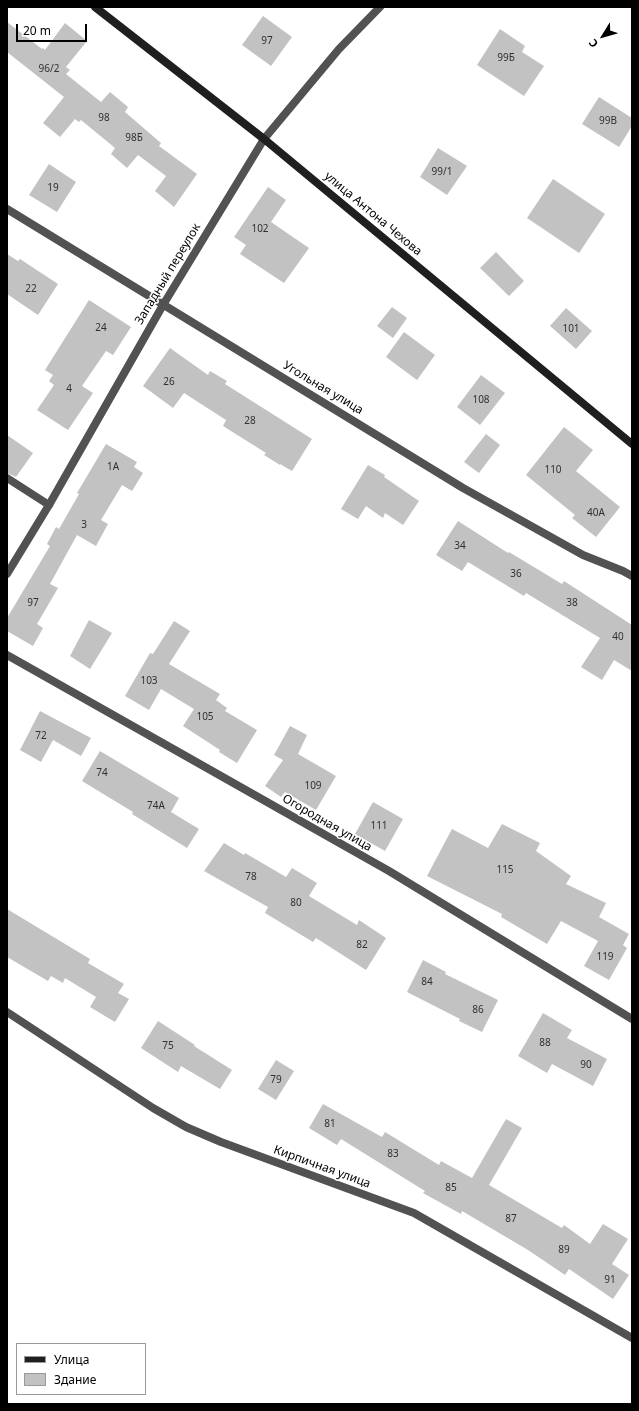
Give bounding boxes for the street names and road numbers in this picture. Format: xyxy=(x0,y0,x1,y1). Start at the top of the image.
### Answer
street label: улица Антона Чехова xyxy=(321,169,425,259)
street label: Западный переулок xyxy=(132,221,204,327)
street label: Угольная улица xyxy=(280,358,366,418)
street label: Огородная улица xyxy=(280,791,374,855)
street label: Кирпичная улица xyxy=(272,1143,372,1191)

